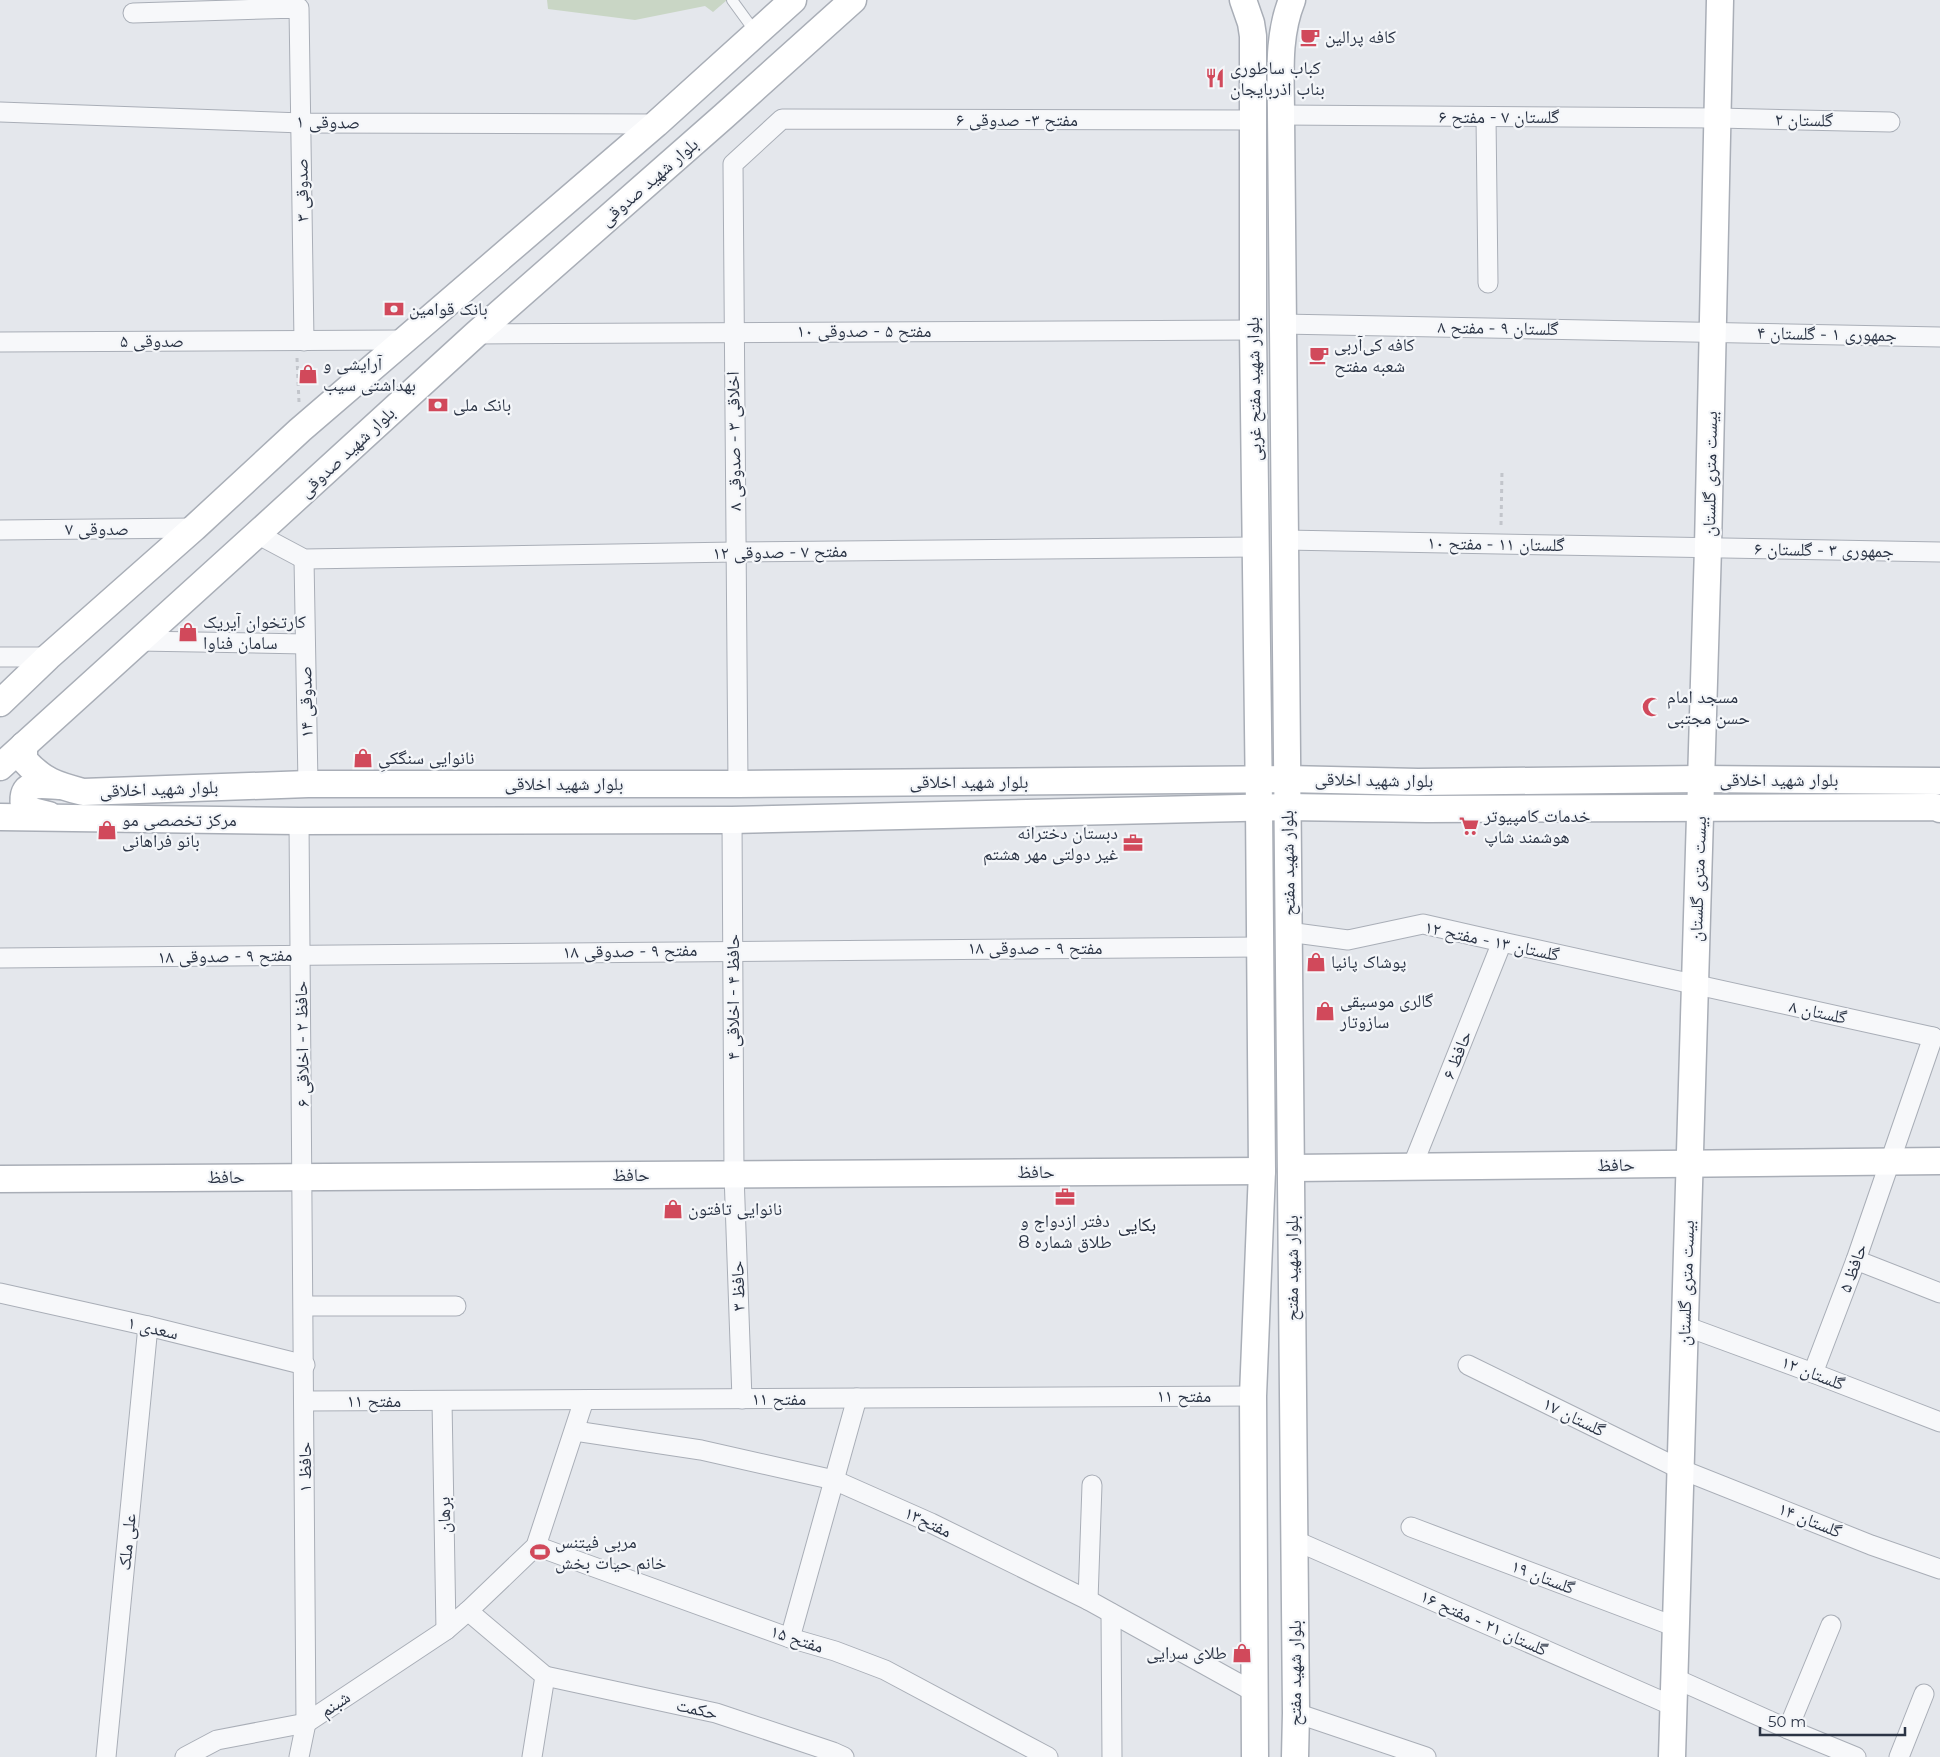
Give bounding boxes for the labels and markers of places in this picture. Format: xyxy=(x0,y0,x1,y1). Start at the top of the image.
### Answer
cafe icon: کافه پرالین xyxy=(1299,26,1321,48)
place label: کافه پرالین xyxy=(1325,26,1397,48)
place label: کباب ساطوری بناب اذربایجان xyxy=(1230,57,1325,100)
restaurant icon: کباب ساطوری بناب اذربایجان xyxy=(1204,67,1226,89)
bank icon: بانک قوامین xyxy=(383,298,405,320)
place label: بانک قوامین xyxy=(409,298,488,320)
place label: کافه کی‌آربی شعبه مفتح xyxy=(1334,334,1415,378)
cafe icon: کافه کی‌آربی شعبه مفتح xyxy=(1308,344,1330,366)
place label: آرایشی و بهداشتی سیب xyxy=(323,353,416,396)
shop icon: آرایشی و بهداشتی سیب xyxy=(297,363,319,385)
bank icon: بانک ملی xyxy=(427,394,449,416)
place label: بانک ملی xyxy=(453,394,511,416)
place label: کارتخوان آیریک سامان فناوا xyxy=(203,611,307,654)
shop icon: کارتخوان آیریک سامان فناوا xyxy=(177,621,199,643)
place label: مسجد امام حسن مجتبی xyxy=(1667,686,1750,729)
mosque icon: مسجد امام حسن مجتبی xyxy=(1641,696,1663,718)
shop icon: نانوایی سنگکیِ xyxy=(352,747,374,769)
place label: نانوایی سنگکیِ xyxy=(378,747,474,772)
place label: خدمات کامپیوتر هوشمند شاپ xyxy=(1483,805,1590,848)
place label: مرکز تخصصی مو بانو فراهانی xyxy=(122,809,237,852)
supermarket icon: خدمات کامپیوتر هوشمند شاپ xyxy=(1458,815,1480,837)
shop icon: مرکز تخصصی مو بانو فراهانی xyxy=(96,819,118,841)
place label: دبستان دخترانه غیر دولتی مهر هشتم xyxy=(983,822,1118,866)
office icon: دبستان دخترانه غیر دولتی مهر هشتم xyxy=(1122,832,1144,854)
shop icon: پوشاک پانیا xyxy=(1305,951,1327,973)
place label: پوشاک پانیا xyxy=(1331,951,1406,973)
place label: گالری موسیقی سازوتار xyxy=(1339,990,1434,1033)
shop icon: گالری موسیقی سازوتار xyxy=(1314,1000,1336,1022)
office icon: دفتر ازدواج و طلاق شماره 8 xyxy=(1054,1186,1076,1208)
shop icon: نانوایی تافتون xyxy=(662,1198,684,1220)
place label: نانوایی تافتون xyxy=(688,1198,782,1220)
place label: دفتر ازدواج و طلاق شماره 8 xyxy=(1018,1210,1112,1253)
place label: مربی فیتنس خانم حیات بخش xyxy=(555,1531,667,1575)
sports icon: مربی فیتنس خانم حیات بخش xyxy=(529,1541,551,1563)
place label: طلای سرایی xyxy=(1146,1642,1227,1664)
shop icon: طلای سرایی xyxy=(1231,1642,1253,1664)

